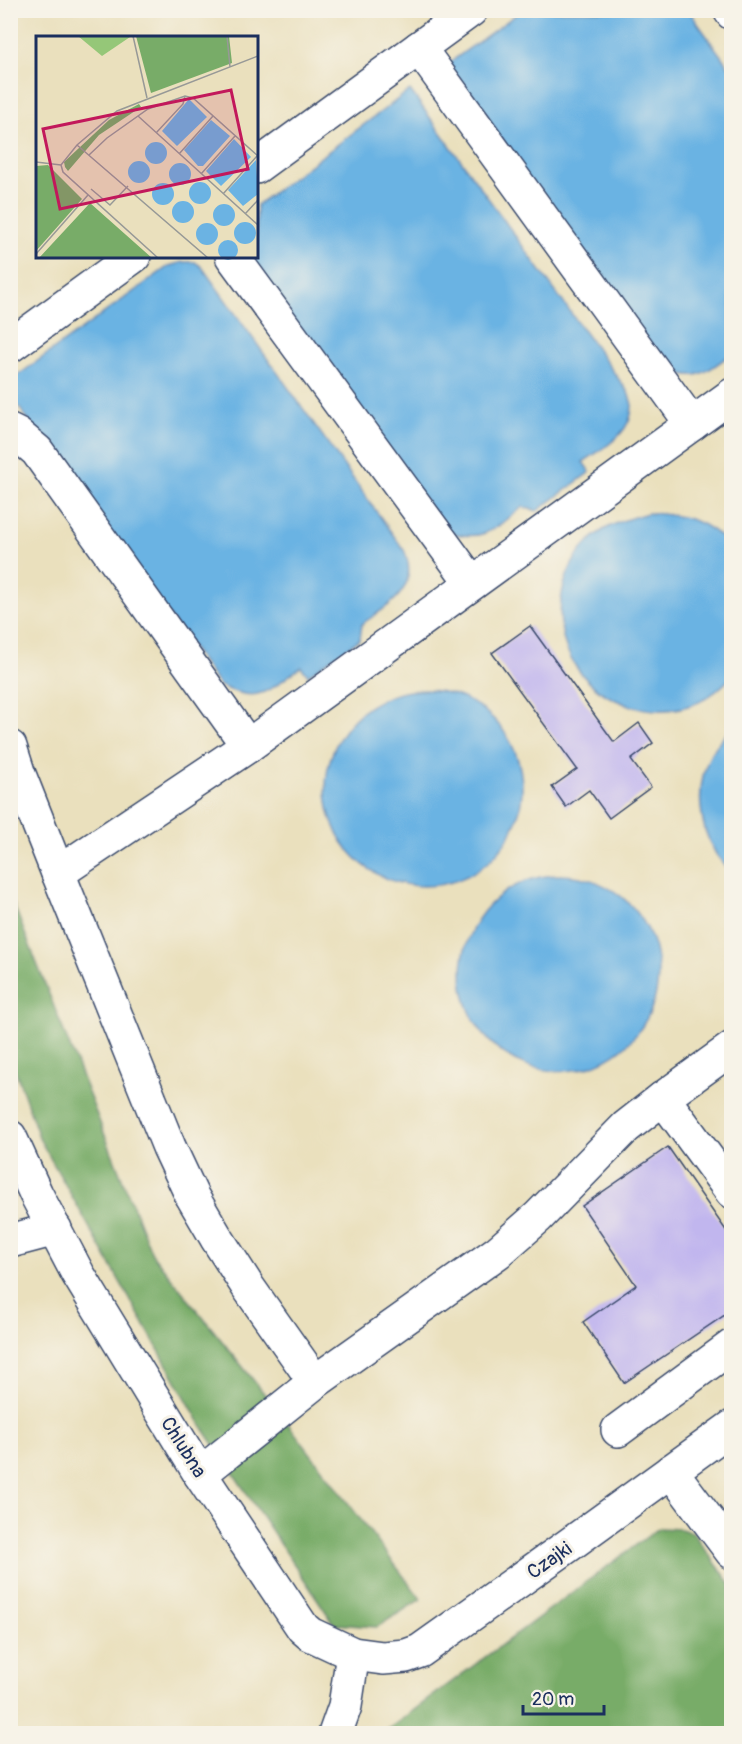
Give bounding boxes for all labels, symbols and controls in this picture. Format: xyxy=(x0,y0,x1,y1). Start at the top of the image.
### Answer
inset map xyxy=(36,36,258,258)
street label: Chlubna xyxy=(155,1412,212,1482)
street label: Czajki xyxy=(522,1536,577,1585)
scale bar xyxy=(523,1678,604,1716)
text: 20 m xyxy=(532,1688,574,1711)

